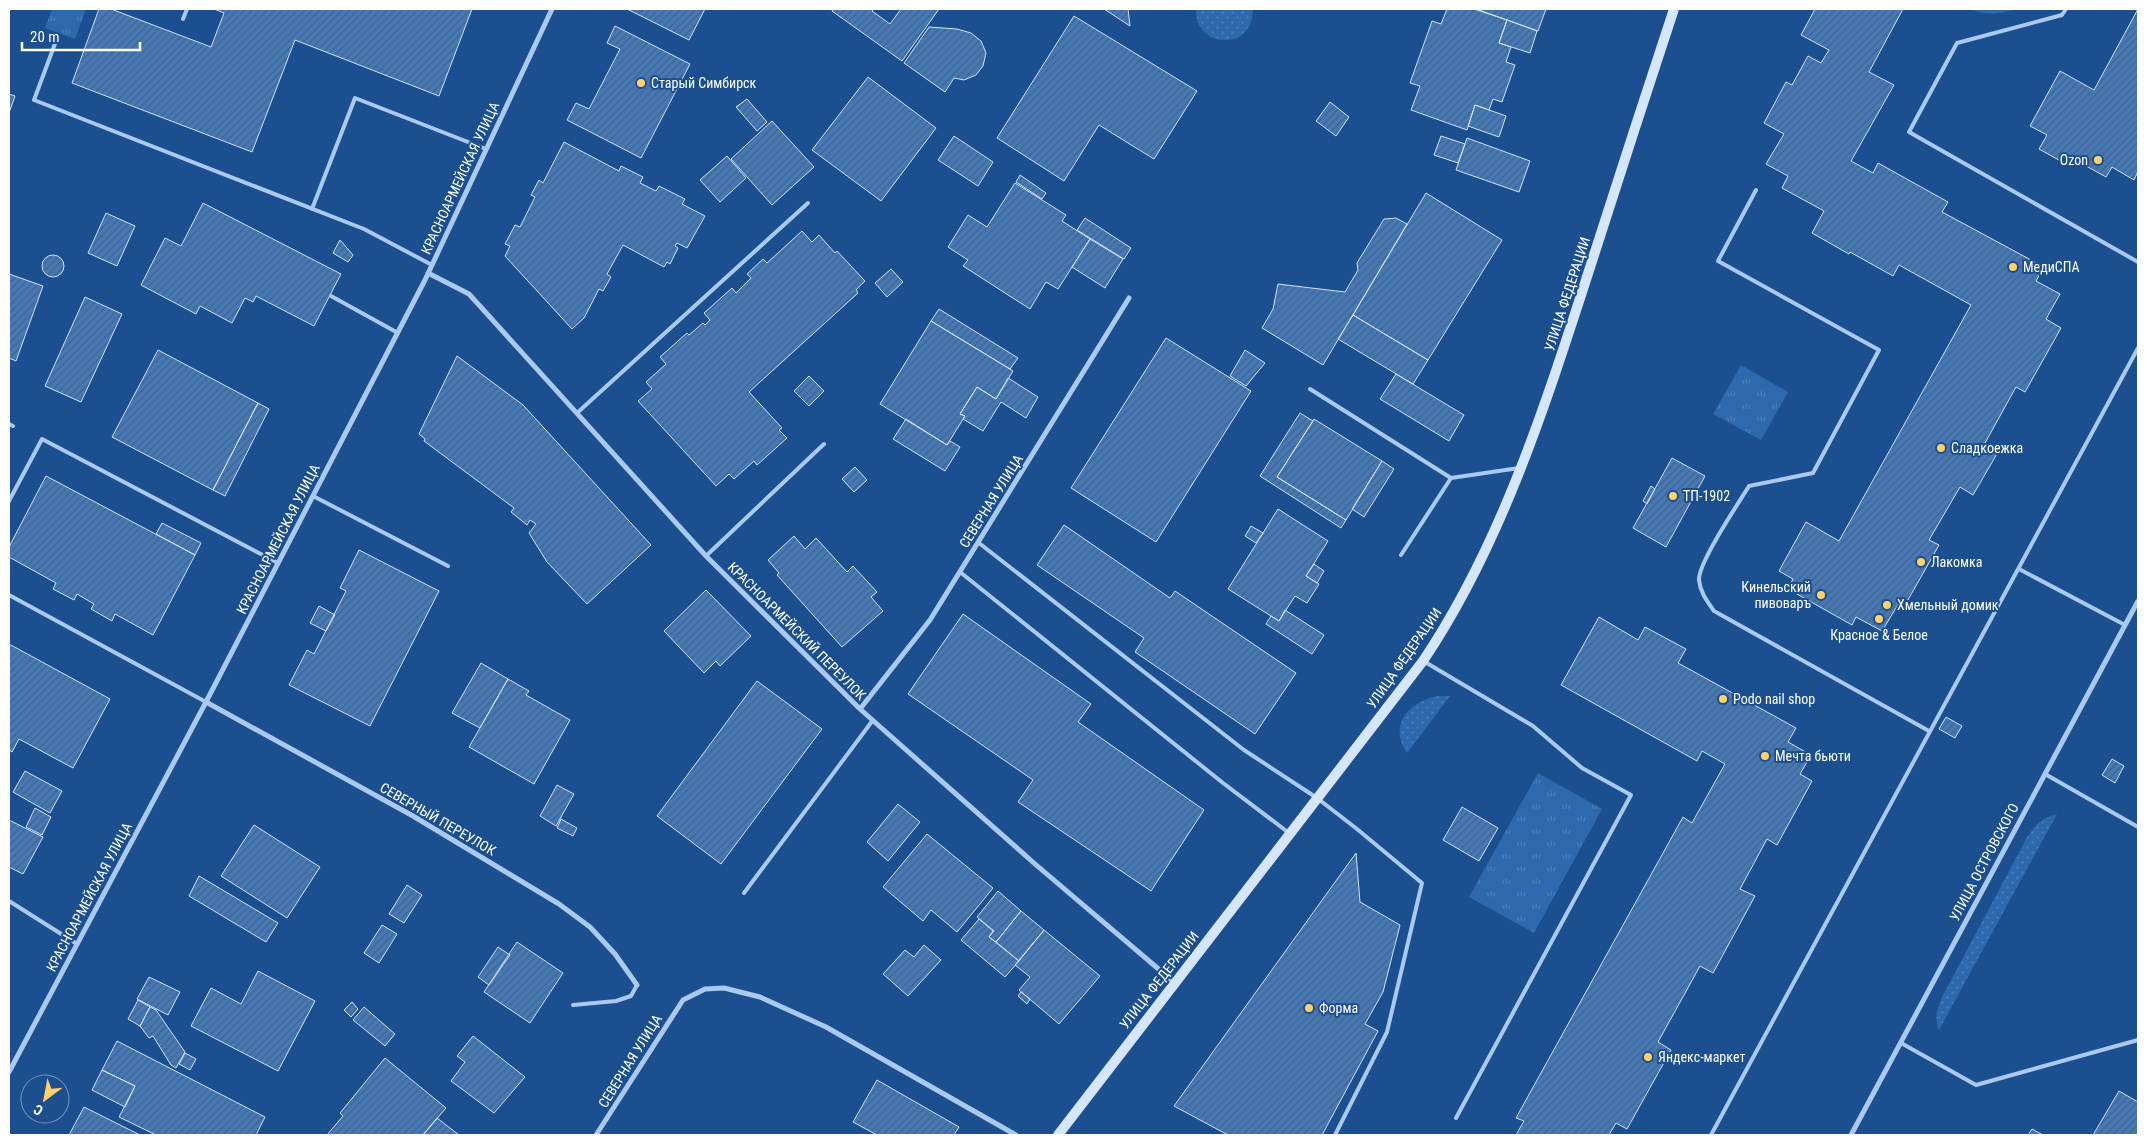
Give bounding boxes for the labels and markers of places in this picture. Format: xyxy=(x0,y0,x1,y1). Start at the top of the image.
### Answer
place label: Старый Симбирск xyxy=(651,75,757,91)
marker: Старый Симбирск xyxy=(635,77,647,89)
place label: Ozon xyxy=(2060,152,2088,168)
marker: Ozon xyxy=(2092,154,2104,166)
place label: МедиСПА xyxy=(2023,259,2079,275)
marker: МедиСПА xyxy=(2007,261,2019,273)
place label: Сладкоежка xyxy=(1951,440,2023,456)
marker: Сладкоежка xyxy=(1935,442,1947,454)
place label: ТП-1902 xyxy=(1683,488,1730,504)
marker: ТП-1902 xyxy=(1667,490,1679,502)
place label: Лакомка xyxy=(1931,554,1982,570)
marker: Лакомка xyxy=(1915,556,1927,568)
place label: Кинельский пивоваръ xyxy=(1741,579,1811,611)
marker: Кинельский пивоваръ xyxy=(1815,589,1827,601)
place label: Хмельный домик xyxy=(1897,597,1999,613)
marker: Хмельный домик xyxy=(1881,599,1893,611)
marker: Красное & Белое xyxy=(1873,613,1885,625)
place label: Красное & Белое xyxy=(1830,627,1928,643)
place label: Podo nail shop xyxy=(1733,691,1815,707)
marker: Podo nail shop xyxy=(1717,693,1729,705)
place label: Мечта бьюти xyxy=(1775,748,1851,764)
marker: Мечта бьюти xyxy=(1759,750,1771,762)
place label: Форма xyxy=(1319,1000,1358,1016)
marker: Форма xyxy=(1303,1002,1315,1014)
place label: Яндекс-маркет xyxy=(1658,1049,1745,1065)
marker: Яндекс-маркет xyxy=(1642,1051,1654,1063)

